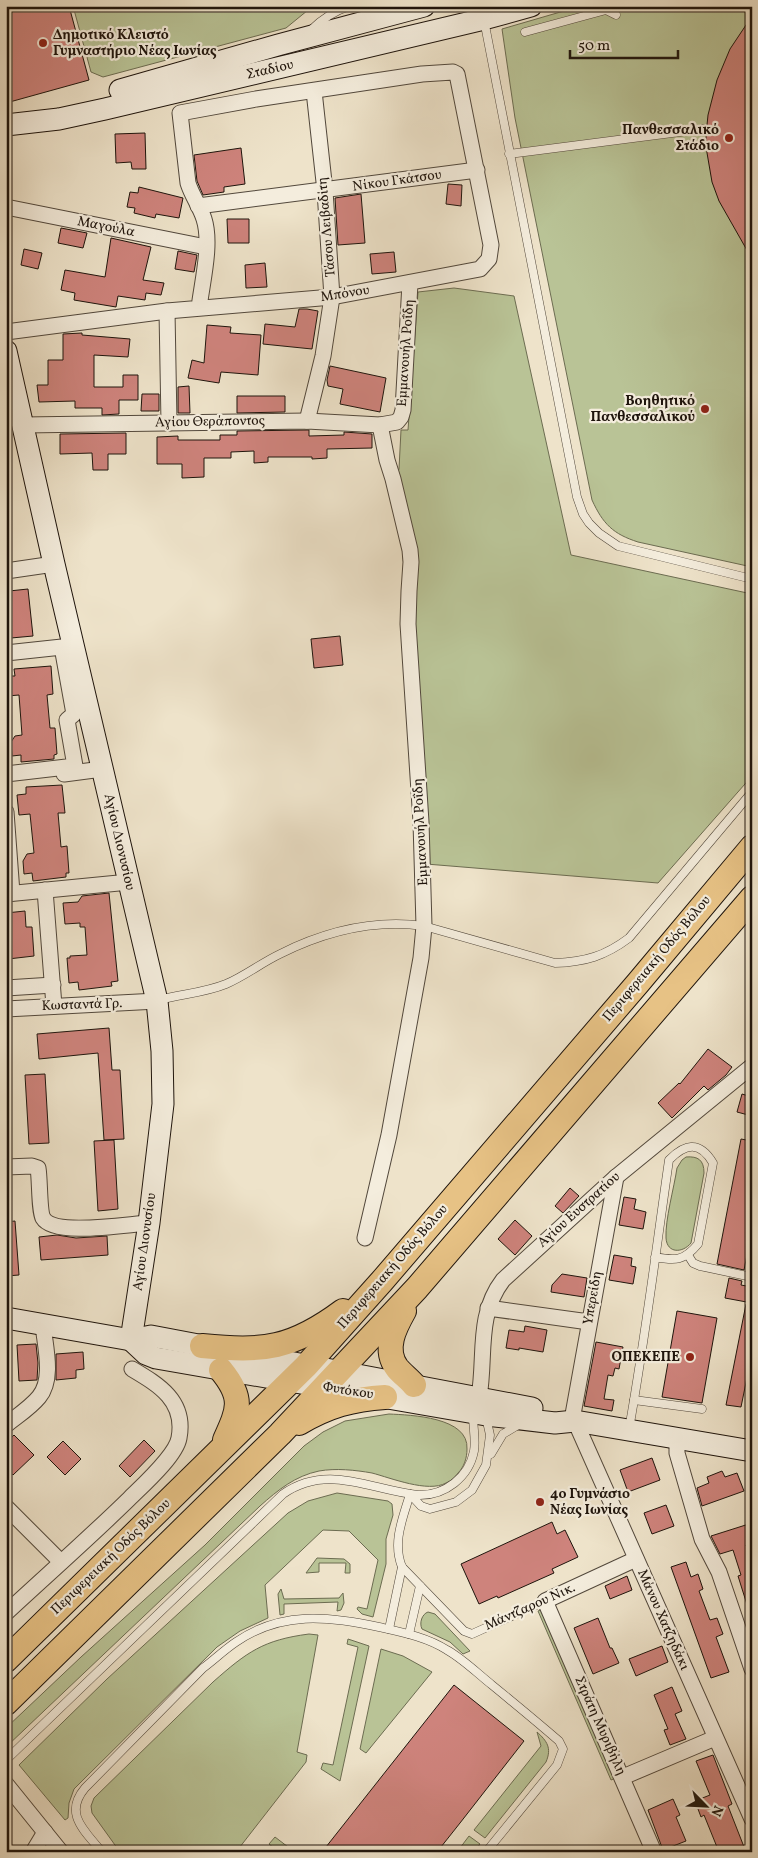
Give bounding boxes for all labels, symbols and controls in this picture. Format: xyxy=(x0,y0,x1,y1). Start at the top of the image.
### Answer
place label: Δημοτικό Κλειστό Γυμναστήριο Νέας Ιωνίας xyxy=(53,26,217,61)
scale bar xyxy=(570,28,678,60)
text: 50 m xyxy=(578,36,610,57)
marker: Δημοτικό Κλειστό Γυμναστήριο Νέας Ιωνίας xyxy=(37,37,49,49)
street label: Σταδίου xyxy=(245,55,296,85)
place label: Πανθεσσαλικό Στάδιο xyxy=(622,121,719,156)
marker: Πανθεσσαλικό Στάδιο xyxy=(723,132,735,144)
street label: Νίκου Γκάτσου xyxy=(351,165,443,197)
street label: Τάσου Λειβαδίτη xyxy=(313,176,341,278)
street label: Μαγούλα xyxy=(76,212,137,242)
street label: Μπόνου xyxy=(319,281,371,307)
street label: Εμμανουήλ Ροΐδη xyxy=(393,299,419,407)
place label: Βοηθητικό Πανθεσσαλικού xyxy=(590,392,695,427)
marker: Βοηθητικό Πανθεσσαλικού xyxy=(699,403,711,415)
street label: Αγίου Θεράποντος xyxy=(155,412,265,432)
street label: Εμμανουήλ Ροΐδη xyxy=(409,778,433,886)
street label: Αγίου Διονυσίου xyxy=(99,792,139,892)
street label: Περιφερειακή Οδός Βόλου xyxy=(598,892,716,1026)
street label: Κωσταντά Γρ. xyxy=(41,994,123,1016)
street label: Αγίου Ευστρατίου xyxy=(534,1168,625,1252)
street label: Αγίου Διονυσίου xyxy=(129,1192,161,1292)
street label: Περιφερειακή Οδός Βόλου xyxy=(334,1200,453,1333)
street label: Υπερείδη xyxy=(579,1270,607,1326)
place label: ΟΠΕΚΕΠΕ xyxy=(612,1348,680,1367)
marker: ΟΠΕΚΕΠΕ xyxy=(684,1351,696,1363)
street label: Φυτόκου xyxy=(321,1378,375,1404)
place label: 4ο Γυμνάσιο Νέας Ιωνίας xyxy=(550,1485,630,1520)
street label: Περιφερειακή Οδός Βόλου xyxy=(47,1495,175,1619)
marker: 4ο Γυμνάσιο Νέας Ιωνίας xyxy=(534,1496,546,1508)
street label: Μάνου Χατζηδάκι xyxy=(632,1566,694,1674)
street label: Μάντζαρου Νικ. xyxy=(482,1579,578,1635)
street label: Στράτη Μυριβήλη xyxy=(570,1673,630,1779)
north arrow xyxy=(680,1780,730,1830)
text: N xyxy=(706,1802,727,1819)

